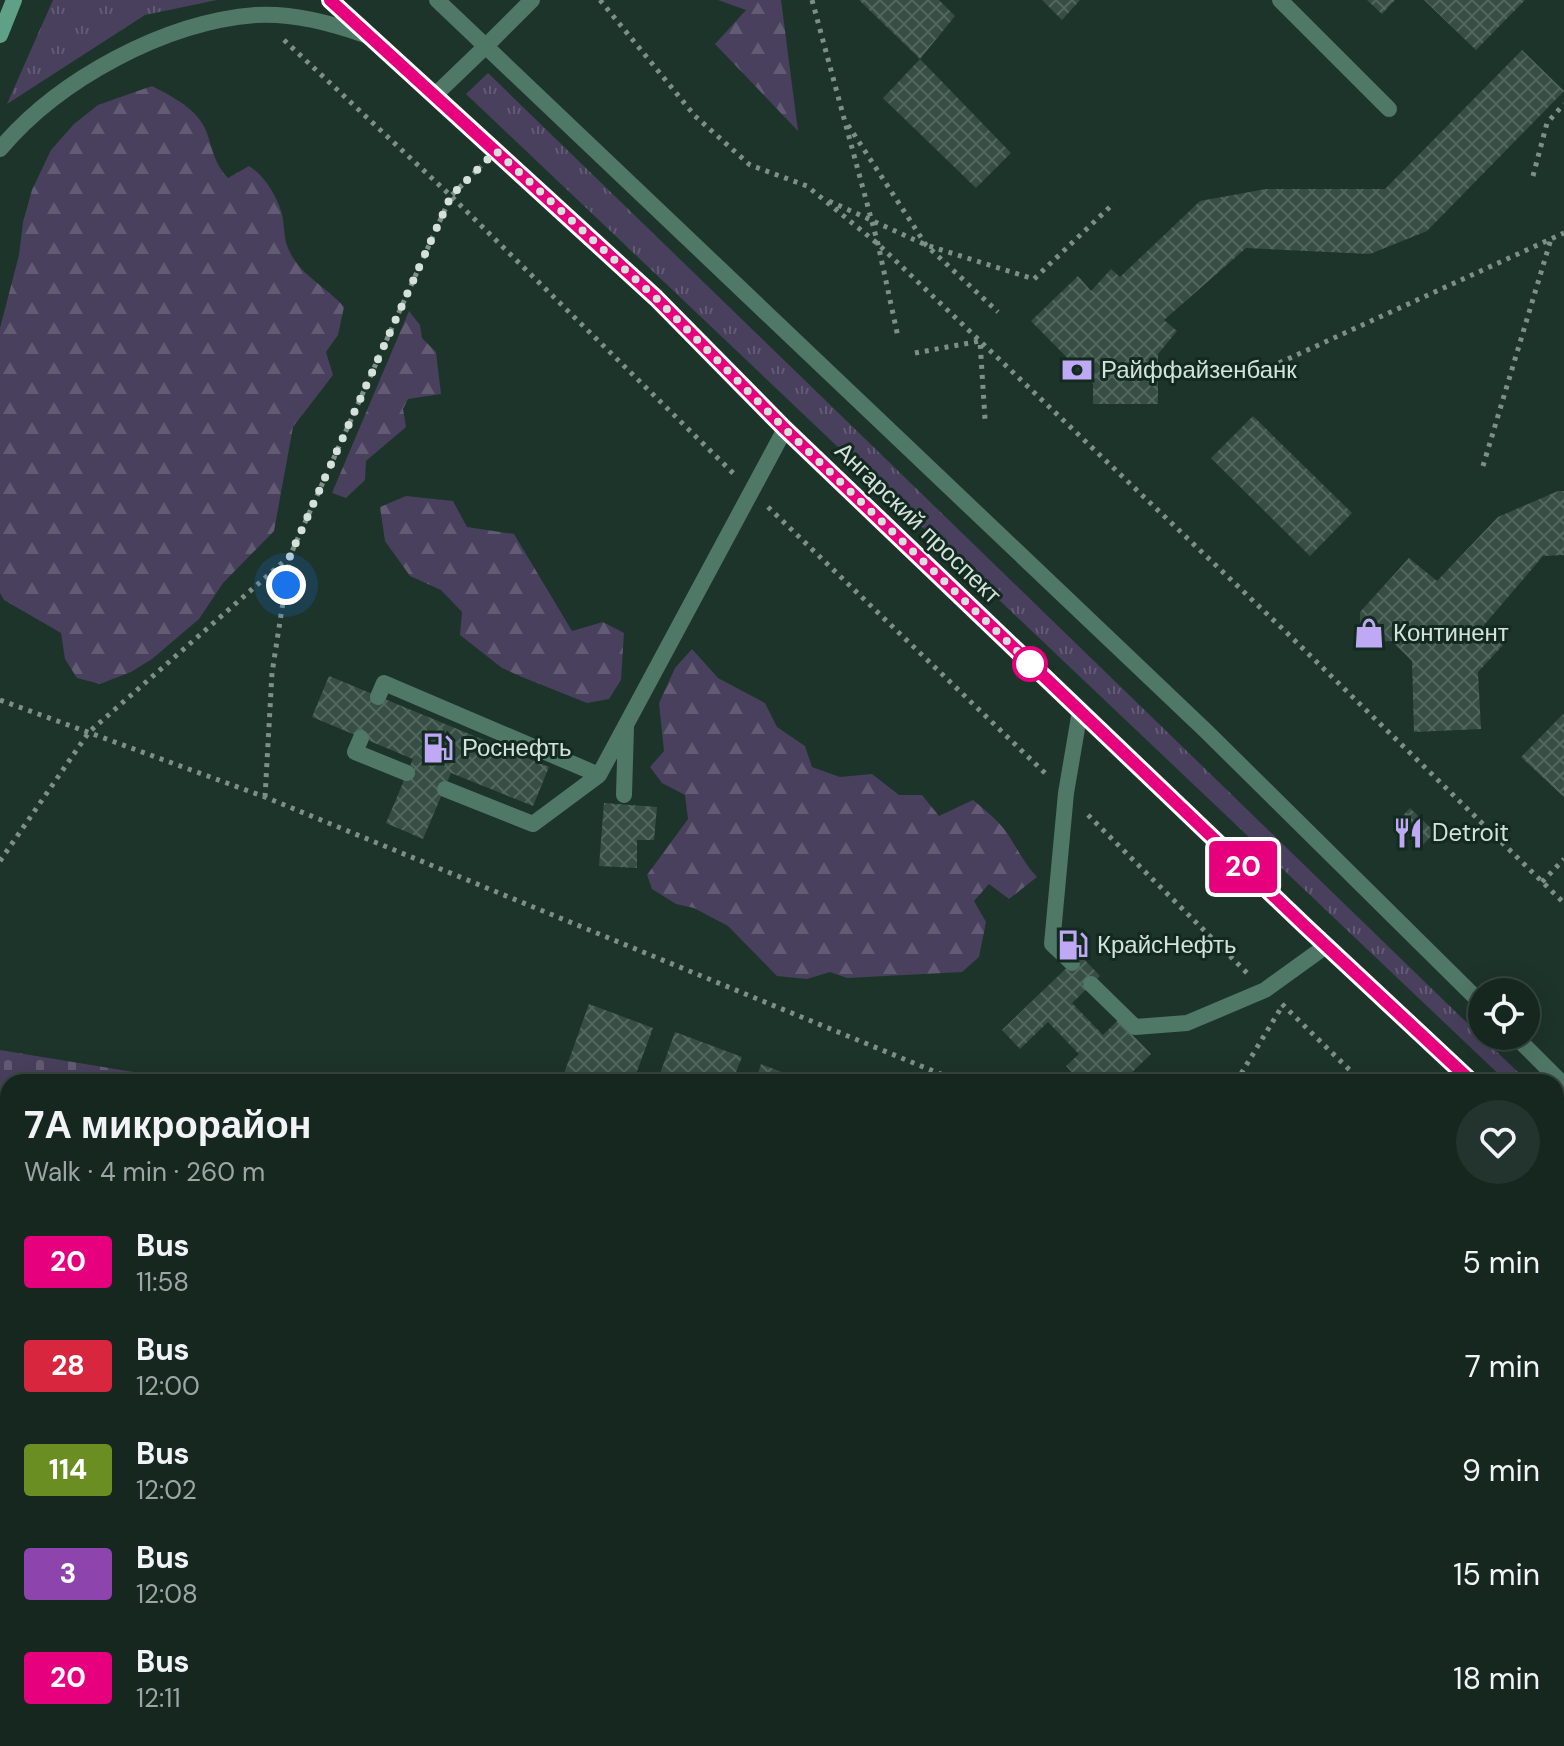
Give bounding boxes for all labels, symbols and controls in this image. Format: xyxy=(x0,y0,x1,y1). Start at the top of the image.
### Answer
bank icon: Райффайзенбанк xyxy=(1060,353,1094,387)
place label: Райффайзенбанк xyxy=(1101,354,1297,385)
street label: Ангарский проспект xyxy=(829,435,1008,610)
your location xyxy=(266,565,306,605)
shop icon: Континент xyxy=(1352,616,1386,650)
place label: Континент xyxy=(1393,617,1509,648)
unlabelled marker xyxy=(1013,647,1047,681)
fuel station icon: Роснефть xyxy=(421,731,455,765)
place label: Роснефть xyxy=(462,732,572,763)
restaurant icon: Detroit xyxy=(1391,816,1425,850)
place label: Detroit xyxy=(1432,817,1509,848)
line badge: 20 xyxy=(1207,841,1279,893)
text: 20 xyxy=(1225,848,1261,885)
fuel station icon: КрайсНефть xyxy=(1056,928,1090,962)
place label: КрайсНефть xyxy=(1097,929,1236,960)
map controls xyxy=(1468,978,1540,1050)
button: locate xyxy=(1468,978,1540,1050)
text: 7А микрорайон xyxy=(24,1100,312,1150)
button: heart xyxy=(1456,1100,1540,1184)
text: Walk · 4 min · 260 m xyxy=(24,1155,265,1189)
text: Bus xyxy=(136,1226,190,1265)
text: 20 xyxy=(50,1243,86,1280)
text: 5 min xyxy=(1463,1243,1540,1282)
text: 11:58 xyxy=(136,1265,189,1299)
text: Bus xyxy=(136,1330,190,1369)
text: 28 xyxy=(51,1347,85,1384)
text: 7 min xyxy=(1465,1347,1540,1386)
text: 12:00 xyxy=(136,1369,200,1403)
text: Bus xyxy=(136,1434,190,1473)
text: 114 xyxy=(49,1451,87,1488)
text: 9 min xyxy=(1462,1451,1540,1490)
text: 12:02 xyxy=(136,1473,197,1507)
text: Bus xyxy=(136,1538,190,1577)
text: 3 xyxy=(60,1555,76,1592)
text: 15 min xyxy=(1453,1555,1540,1594)
text: 12:08 xyxy=(136,1577,198,1611)
text: Bus xyxy=(136,1642,190,1681)
text: 20 xyxy=(50,1659,86,1696)
text: 18 min xyxy=(1453,1659,1540,1698)
text: 12:11 xyxy=(136,1681,181,1715)

